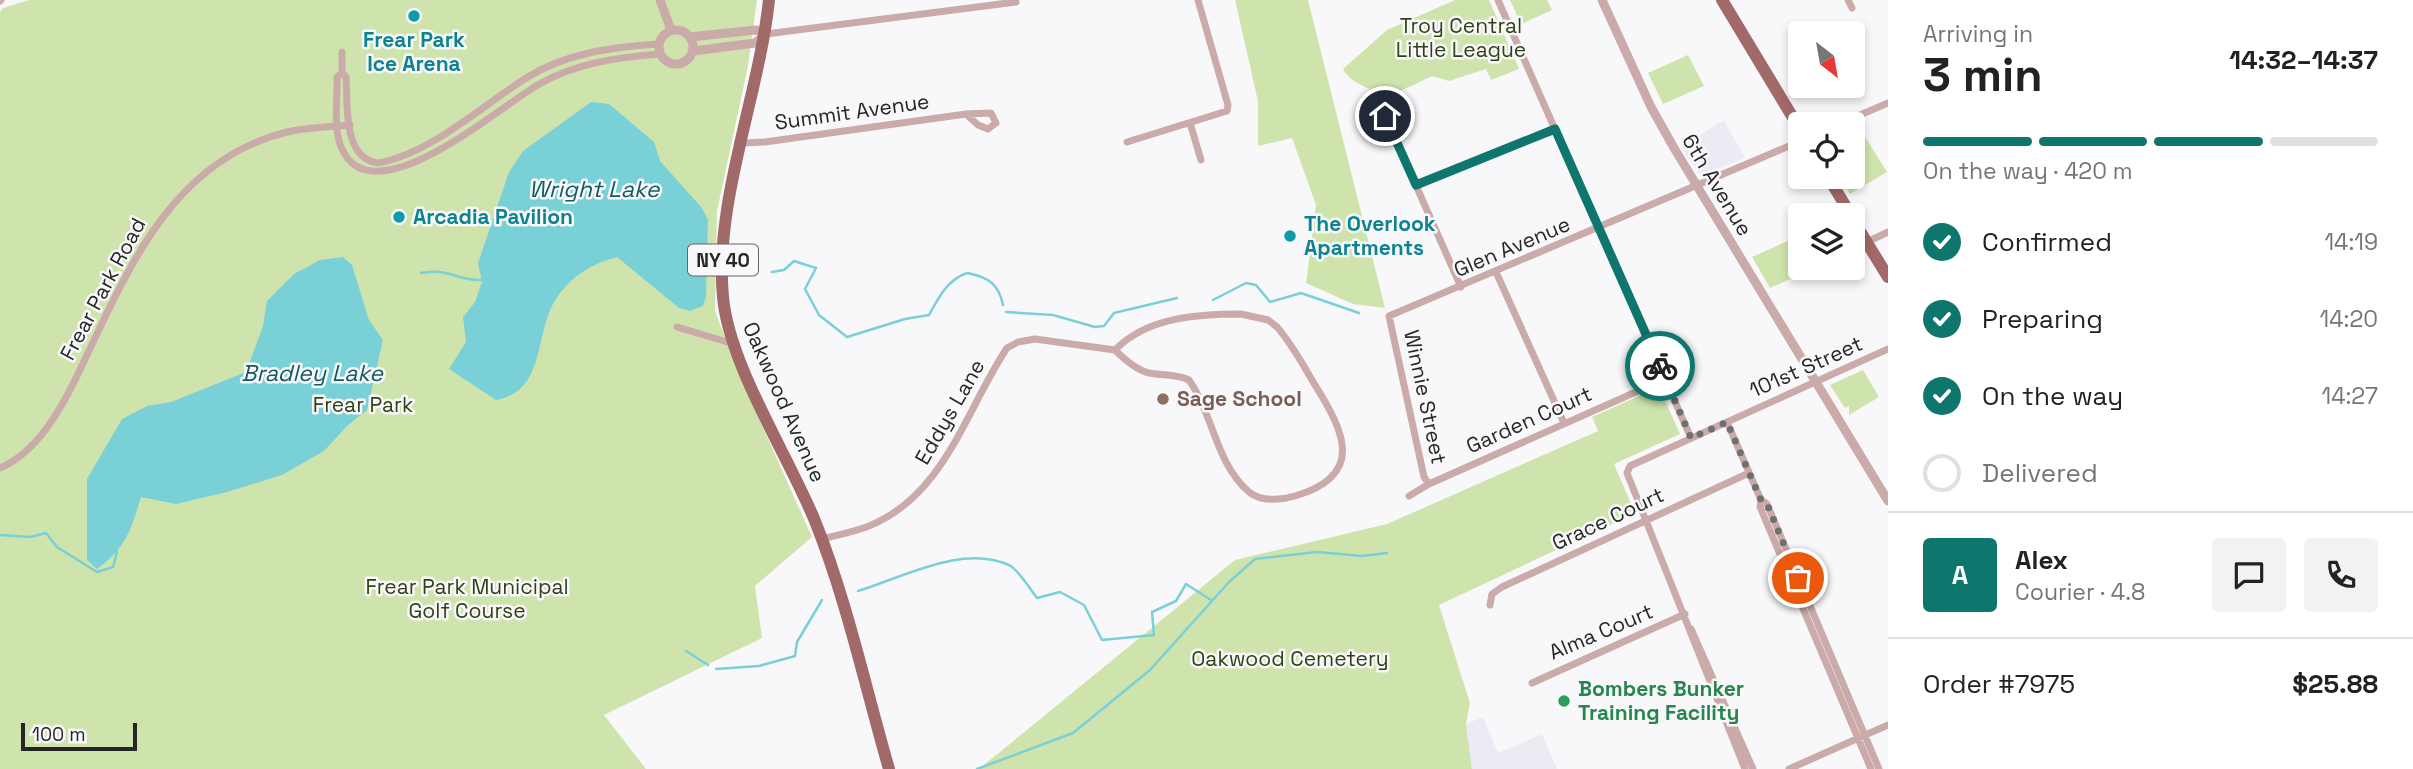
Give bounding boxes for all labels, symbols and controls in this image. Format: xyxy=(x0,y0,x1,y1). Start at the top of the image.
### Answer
marker: Frear Park Ice Arena xyxy=(406,8,422,24)
park label: Troy Central Little League xyxy=(1396,12,1526,63)
text: Arriving in xyxy=(1923,19,2033,49)
north arrow xyxy=(1788,21,1866,98)
map controls xyxy=(1788,21,1865,280)
place label: Frear Park Ice Arena xyxy=(363,26,465,77)
text: 14:32–14:37 xyxy=(2229,43,2378,77)
text: 3 min xyxy=(1923,46,2043,104)
pin xyxy=(1355,86,1415,146)
street label: Summit Avenue xyxy=(773,87,931,136)
icon: home xyxy=(1366,97,1404,135)
button: locate xyxy=(1788,112,1865,189)
street label: 6th Avenue xyxy=(1676,129,1759,241)
text: On the way · 420 m xyxy=(1923,156,2133,186)
water label: Wright Lake xyxy=(529,174,661,204)
place label: Arcadia Pavilion xyxy=(413,203,573,230)
button: layers xyxy=(1788,203,1865,280)
marker: Arcadia Pavilion xyxy=(391,209,407,225)
place label: The Overlook Apartments xyxy=(1304,210,1436,261)
street label: Glen Avenue xyxy=(1450,210,1574,283)
street label: Frear Park Road xyxy=(54,213,151,365)
icon: check xyxy=(1923,223,1961,261)
text: Confirmed xyxy=(1982,225,2112,259)
text: 14:19 xyxy=(2325,227,2378,257)
marker: The Overlook Apartments xyxy=(1282,228,1298,244)
road number: NY 40 xyxy=(688,244,758,276)
icon: check xyxy=(1923,300,1961,338)
text: Preparing xyxy=(1982,302,2103,336)
text: 14:20 xyxy=(2320,304,2378,334)
street label: Oakwood Avenue xyxy=(737,317,832,486)
street label: Winnie Street xyxy=(1398,327,1453,466)
street label: 101st Street xyxy=(1745,330,1867,403)
courier xyxy=(1625,331,1695,401)
icon: bike xyxy=(1641,347,1679,385)
street label: Eddys Lane xyxy=(909,354,991,469)
water label: Bradley Lake xyxy=(241,358,384,388)
icon: check xyxy=(1923,377,1961,415)
text: On the way xyxy=(1982,379,2123,413)
street label: Garden Court xyxy=(1462,380,1596,459)
text: 14:27 xyxy=(2322,381,2378,411)
place label: Sage School xyxy=(1177,385,1302,412)
park label: Frear Park xyxy=(313,391,413,418)
marker: Sage School xyxy=(1155,391,1171,407)
text: Delivered xyxy=(1982,456,2098,490)
street label: Grace Court xyxy=(1547,481,1668,556)
button: chat xyxy=(2212,538,2286,612)
button: phone xyxy=(2304,538,2378,612)
text: Alex xyxy=(2015,543,2068,577)
pin xyxy=(1768,548,1828,608)
text: A xyxy=(1952,558,1968,592)
icon: bag xyxy=(1779,559,1817,597)
park label: Frear Park Municipal Golf Course xyxy=(365,573,569,624)
text: Courier · 4.8 xyxy=(2015,577,2145,607)
street label: Alma Court xyxy=(1545,597,1657,666)
park label: Oakwood Cemetery xyxy=(1191,645,1389,672)
text: Order #7975 xyxy=(1923,667,2075,701)
text: $25.88 xyxy=(2292,667,2378,701)
place label: Bombers Bunker Training Facility xyxy=(1578,675,1744,726)
marker: Bombers Bunker Training Facility xyxy=(1556,693,1572,709)
scale bar xyxy=(21,720,136,752)
text: 100 m xyxy=(32,722,86,747)

